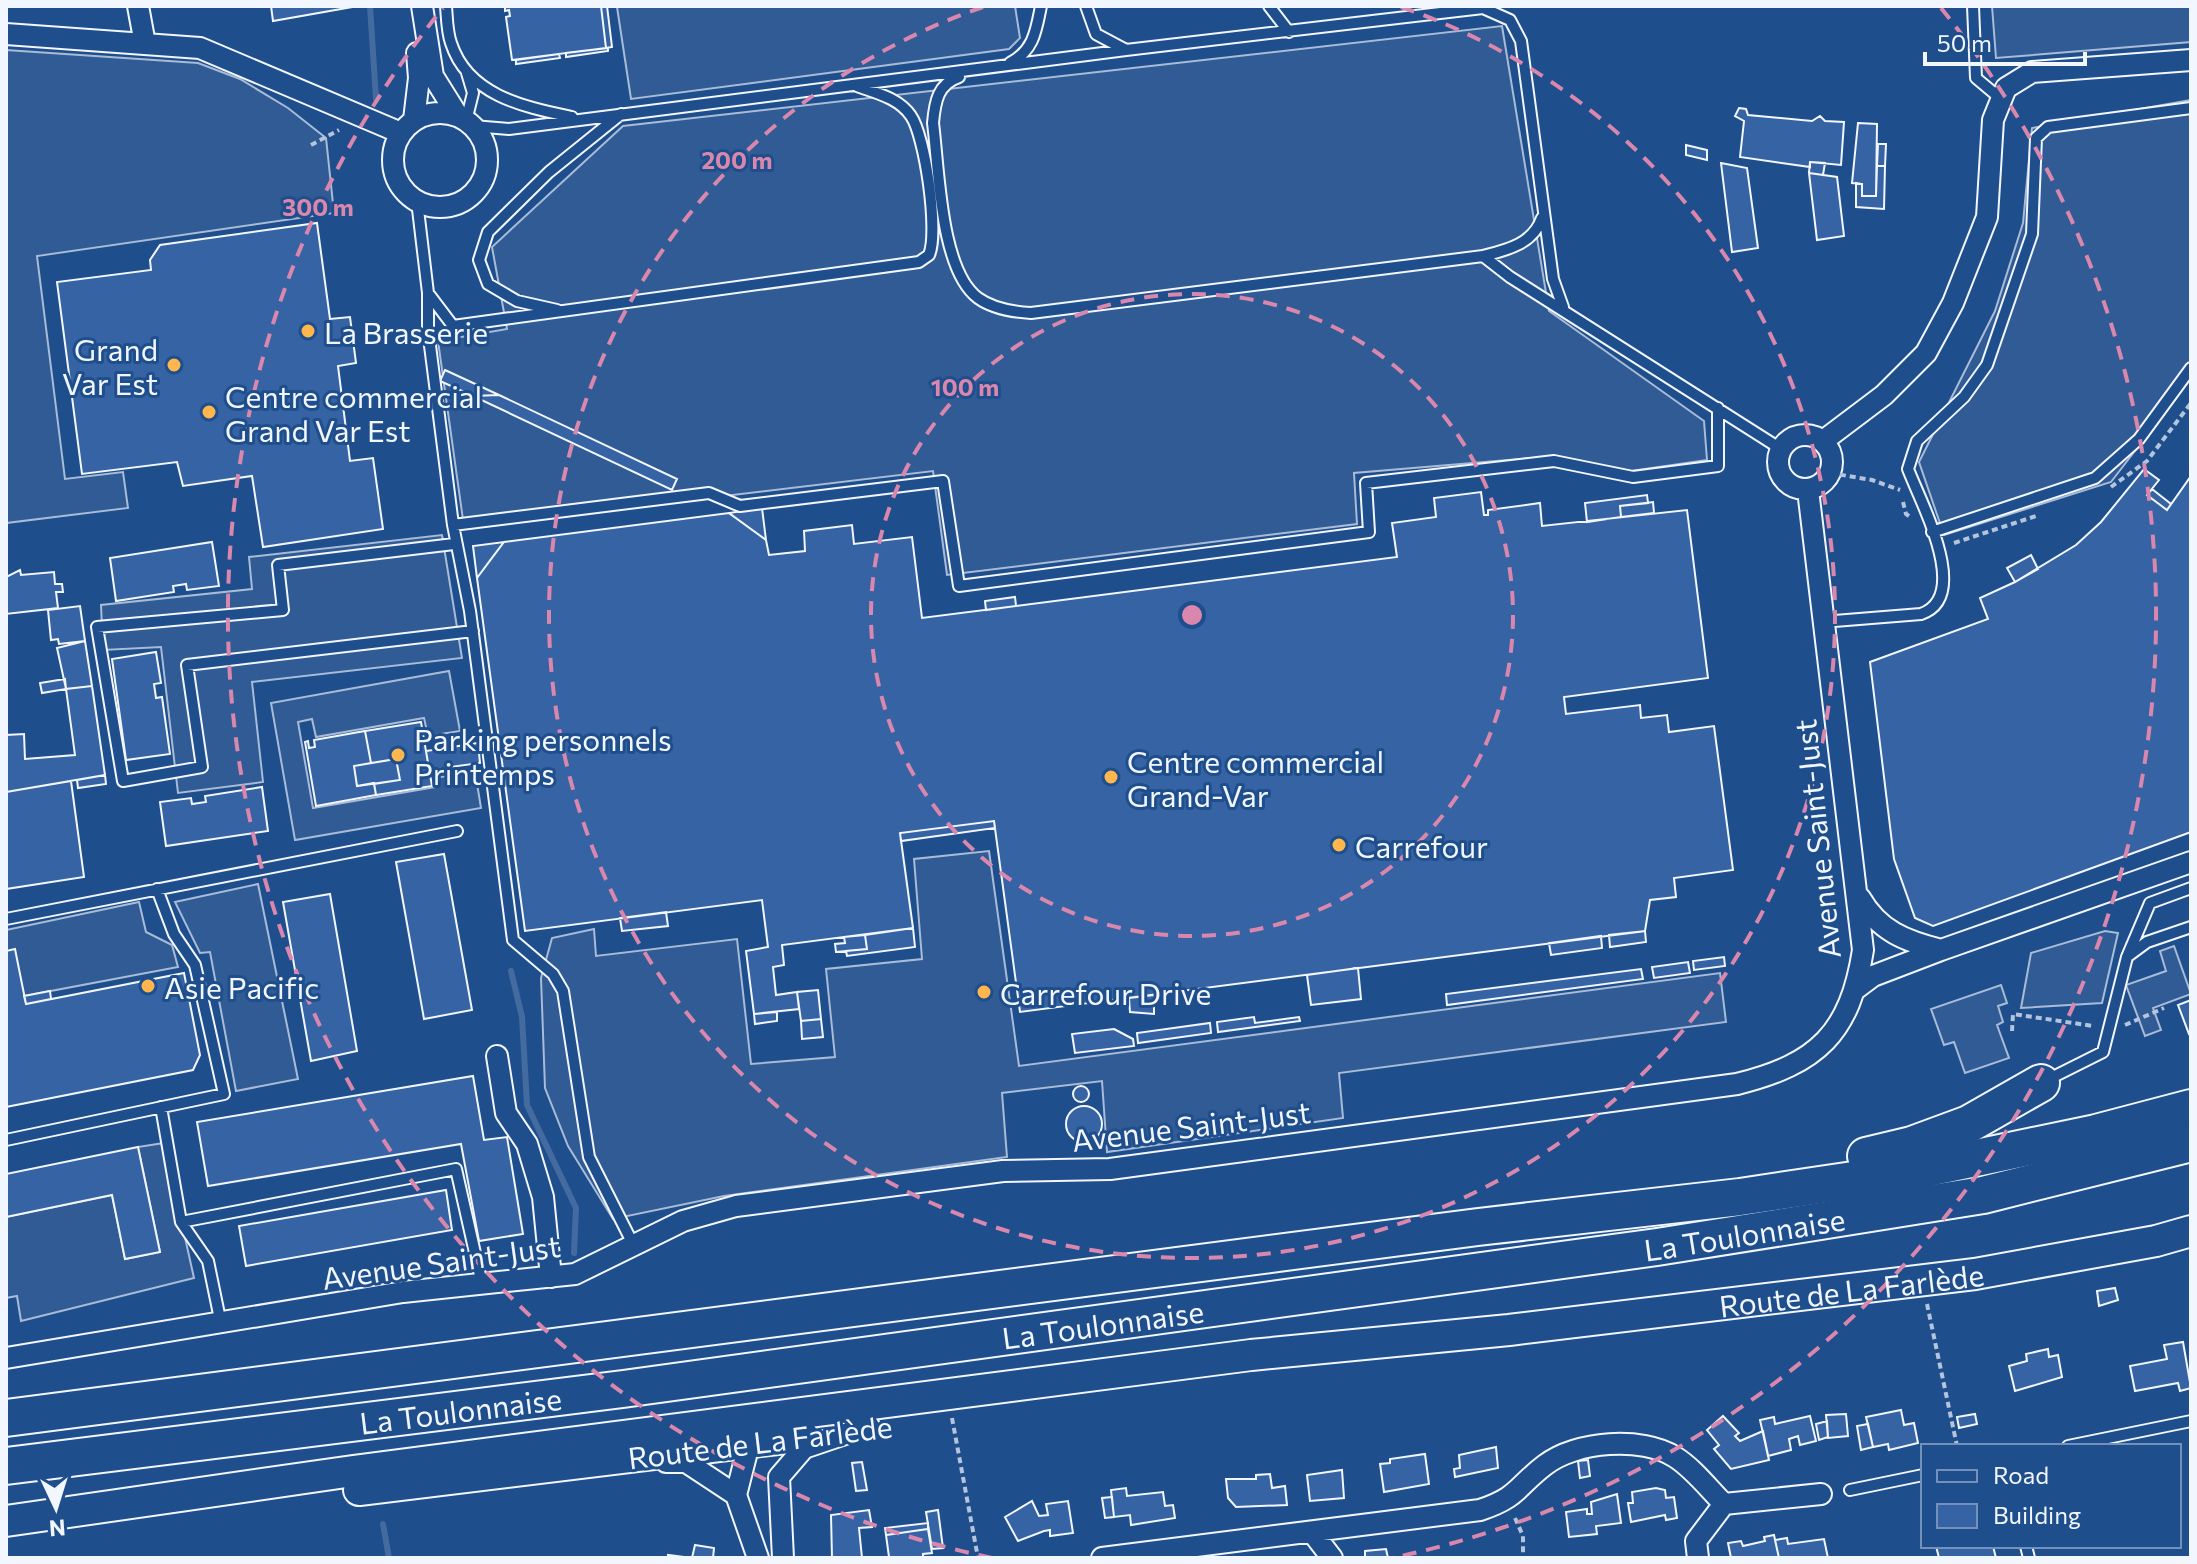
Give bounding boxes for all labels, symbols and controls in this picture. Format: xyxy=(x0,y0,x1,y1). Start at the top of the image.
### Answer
scale bar xyxy=(1925,16,2085,66)
text: 50 m xyxy=(1937,28,1992,57)
text: 200 m xyxy=(702,145,772,174)
text: 300 m xyxy=(282,192,354,221)
place label: La Brasserie xyxy=(324,313,488,350)
marker: La Brasserie xyxy=(299,322,317,340)
place label: Grand Var Est xyxy=(62,330,158,401)
marker: Grand Var Est xyxy=(165,356,183,374)
text: 100 m xyxy=(931,372,999,401)
place label: Centre commercial Grand Var Est xyxy=(225,377,482,448)
marker: Centre commercial Grand Var Est xyxy=(200,403,218,421)
centre of rings xyxy=(1178,601,1206,629)
street label: Avenue Saint-Just xyxy=(1785,718,1847,960)
place label: Parking personnels Printemps xyxy=(414,720,672,791)
place label: Centre commercial Grand-Var xyxy=(1127,742,1384,813)
marker: Parking personnels Printemps xyxy=(389,746,407,764)
marker: Centre commercial Grand-Var xyxy=(1102,768,1120,786)
place label: Carrefour xyxy=(1355,827,1488,864)
marker: Carrefour xyxy=(1330,836,1348,854)
place label: Asie Pacific xyxy=(164,968,319,1005)
place label: Carrefour Drive xyxy=(1000,974,1211,1011)
marker: Asie Pacific xyxy=(139,977,157,995)
marker: Carrefour Drive xyxy=(975,983,993,1001)
street label: Avenue Saint-Just xyxy=(1070,1092,1312,1158)
street label: La Toulonnaise xyxy=(1642,1199,1848,1267)
street label: Avenue Saint-Just xyxy=(319,1226,563,1296)
street label: Route de La Farlède xyxy=(1717,1254,1987,1323)
street label: La Toulonnaise xyxy=(1000,1291,1206,1355)
street label: La Toulonnaise xyxy=(357,1378,564,1440)
street label: Route de La Farlède xyxy=(626,1406,894,1476)
legend xyxy=(1921,1444,2181,1548)
text: Road xyxy=(1993,1460,2049,1489)
north arrow xyxy=(16,1468,96,1548)
text: Building xyxy=(1993,1500,2081,1529)
text: N xyxy=(48,1514,67,1542)

